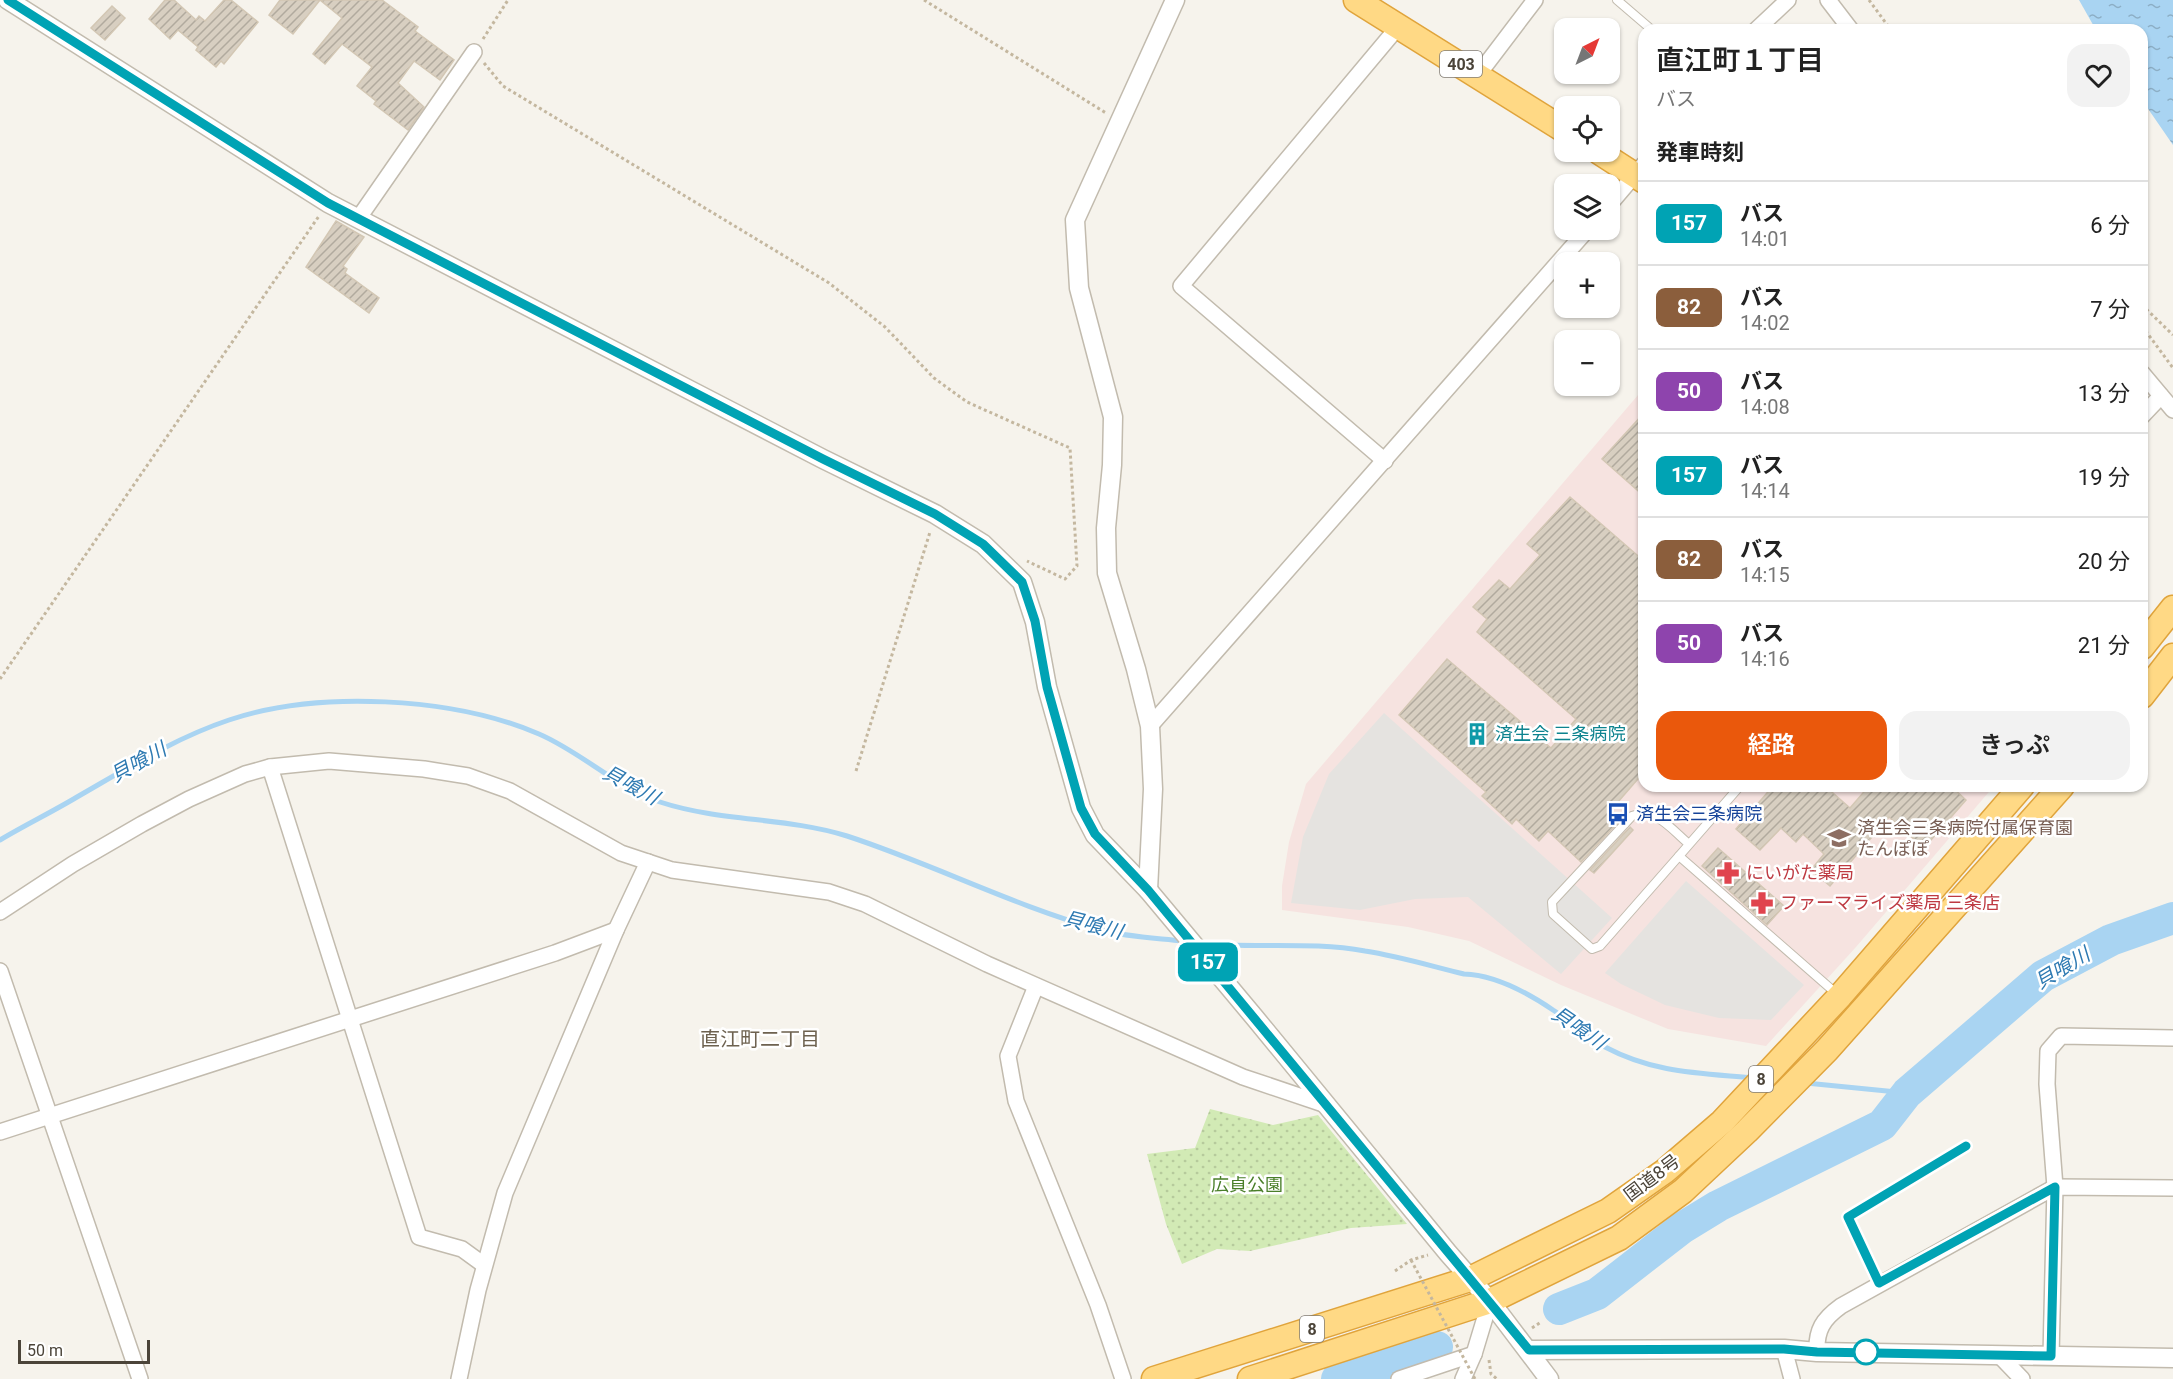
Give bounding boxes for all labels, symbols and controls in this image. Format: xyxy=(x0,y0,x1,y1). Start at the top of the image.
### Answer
north arrow xyxy=(1554,18,1620,84)
map controls xyxy=(1554,18,1620,396)
text: 直江町１丁目 xyxy=(1656,44,1824,77)
button: heart xyxy=(2067,44,2130,107)
road number: 403 xyxy=(1440,51,1482,77)
text: バス xyxy=(1656,87,1696,111)
button: locate xyxy=(1554,96,1620,162)
text: 発車時刻 xyxy=(1656,140,1744,165)
button: layers xyxy=(1554,174,1620,240)
text: バス xyxy=(1740,201,1784,226)
text: 157 xyxy=(1671,211,1707,235)
text: 6 分 xyxy=(2090,213,2130,238)
text: 14:01 xyxy=(1740,227,1790,251)
button: + xyxy=(1554,252,1620,318)
text: バス xyxy=(1740,285,1784,310)
text: 82 xyxy=(1677,295,1701,319)
text: 7 分 xyxy=(2090,297,2130,322)
text: 14:02 xyxy=(1740,311,1790,335)
button: − xyxy=(1554,330,1620,396)
text: バス xyxy=(1740,369,1784,394)
text: 50 xyxy=(1677,379,1701,403)
text: 13 分 xyxy=(2078,381,2130,406)
text: 14:08 xyxy=(1740,395,1790,419)
text: バス xyxy=(1740,453,1784,478)
text: 157 xyxy=(1671,463,1707,487)
text: 19 分 xyxy=(2078,465,2130,490)
text: 14:14 xyxy=(1740,479,1790,503)
text: バス xyxy=(1740,537,1784,562)
text: 82 xyxy=(1677,547,1701,571)
text: 20 分 xyxy=(2078,549,2130,574)
text: 14:15 xyxy=(1740,563,1790,587)
text: バス xyxy=(1740,621,1784,646)
text: 50 xyxy=(1677,631,1701,655)
text: 21 分 xyxy=(2078,633,2130,658)
text: 14:16 xyxy=(1740,647,1790,671)
button: 経路 xyxy=(1656,711,1887,780)
button: きっぷ xyxy=(1899,711,2130,780)
building icon: 済生会 三条病院 xyxy=(1464,721,1490,747)
place label: 済生会 三条病院 xyxy=(1495,723,1625,744)
water label: 貝喰川 xyxy=(106,736,172,787)
water label: 貝喰川 xyxy=(599,760,665,811)
bus stop icon: 済生会三条病院 xyxy=(1605,801,1631,827)
place label: 済生会三条病院 xyxy=(1636,803,1762,824)
place label: 済生会三条病院付属保育園 たんぽぽ xyxy=(1857,817,2073,859)
school or university icon: 済生会三条病院付属保育園 たんぽぽ xyxy=(1826,825,1852,851)
pharmacy icon: にいがた薬局 xyxy=(1715,860,1741,886)
place label: にいがた薬局 xyxy=(1746,862,1854,883)
pharmacy icon: ファーマライズ薬局 三条店 xyxy=(1749,890,1775,916)
place label: ファーマライズ薬局 三条店 xyxy=(1780,892,2000,913)
water label: 貝喰川 xyxy=(1061,906,1127,944)
water label: 貝喰川 xyxy=(2030,941,2096,994)
line badge: 157 xyxy=(1174,942,1242,982)
text: 157 xyxy=(1190,950,1226,974)
water label: 貝喰川 xyxy=(1547,1001,1612,1056)
district label: 直江町二丁目 xyxy=(700,1027,820,1051)
road number: 8 xyxy=(1749,1066,1773,1092)
street label: 国道8号 xyxy=(1620,1150,1684,1205)
park label: 広貞公園 xyxy=(1211,1174,1283,1195)
road number: 8 xyxy=(1300,1316,1324,1342)
scale bar xyxy=(18,1337,150,1364)
unlabelled marker xyxy=(1853,1339,1879,1365)
text: 50 m xyxy=(27,1341,63,1360)

